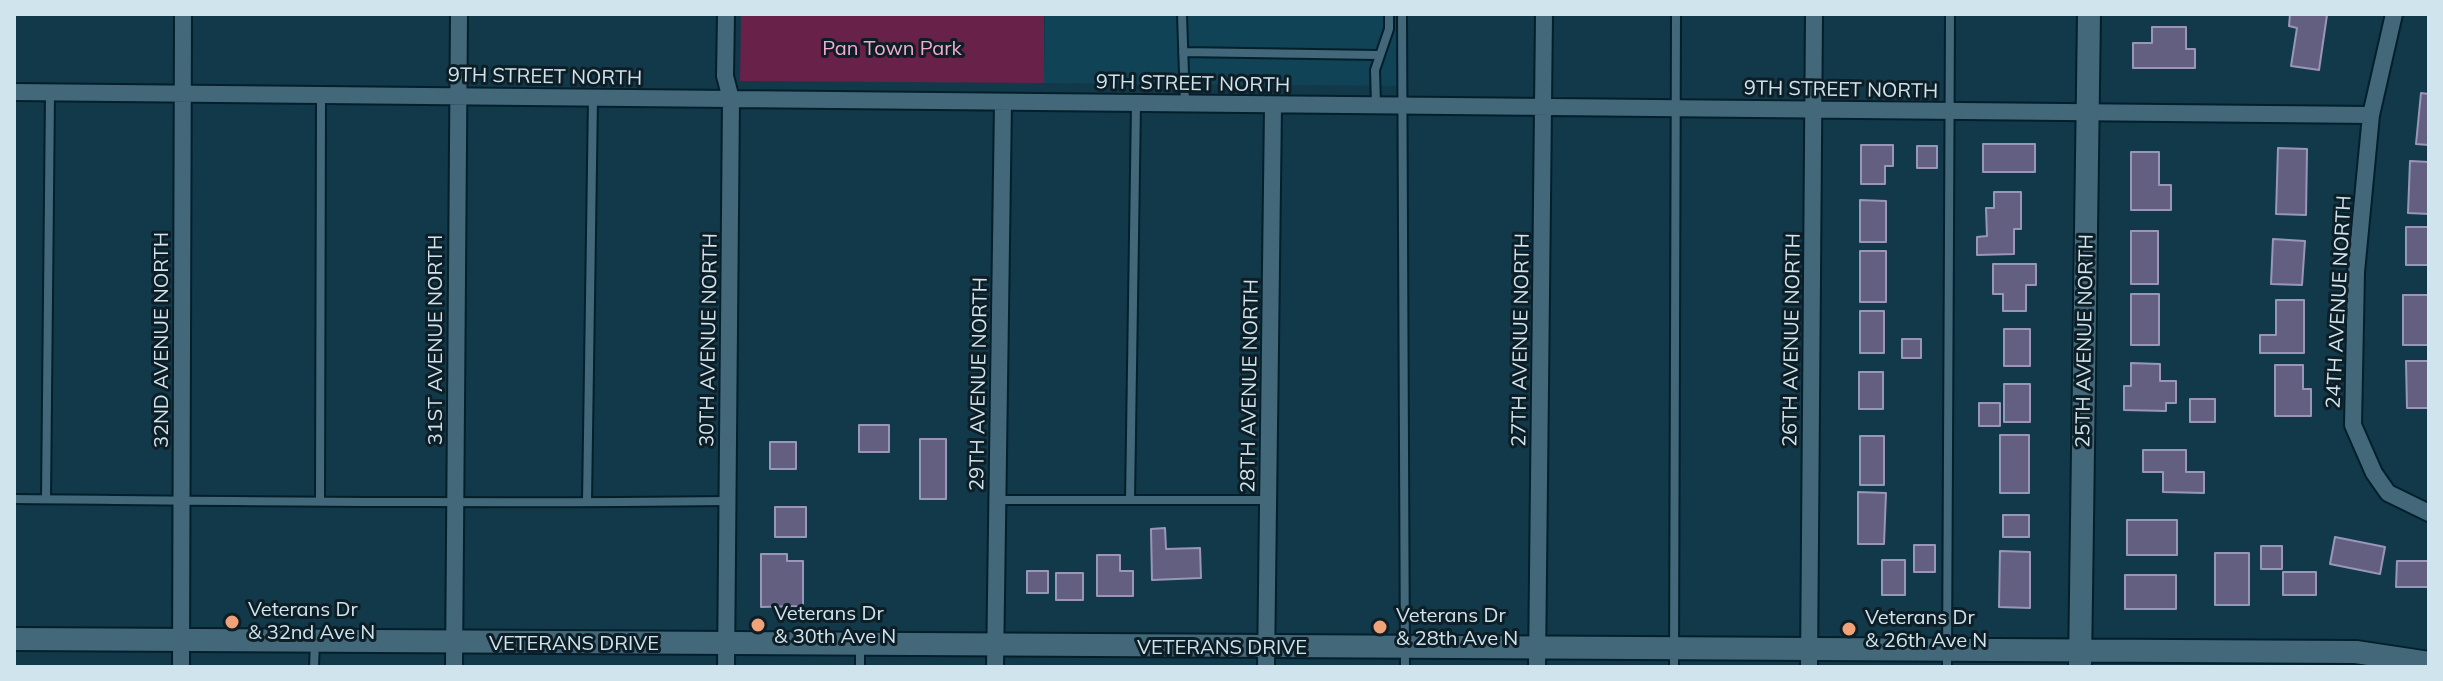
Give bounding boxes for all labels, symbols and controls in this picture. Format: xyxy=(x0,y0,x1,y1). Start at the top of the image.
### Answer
park label: Pan Town Park xyxy=(822,37,962,61)
street label: 9TH STREET NORTH xyxy=(448,63,642,91)
street label: 9TH STREET NORTH xyxy=(1096,70,1290,98)
street label: 9TH STREET NORTH xyxy=(1744,76,1938,104)
street label: 24TH AVENUE NORTH xyxy=(2321,195,2357,409)
street label: 32ND AVENUE NORTH xyxy=(150,232,174,448)
street label: 30TH AVENUE NORTH xyxy=(695,233,723,447)
street label: 27TH AVENUE NORTH xyxy=(1507,233,1535,447)
street label: 26TH AVENUE NORTH xyxy=(1778,233,1806,447)
street label: 25TH AVENUE NORTH xyxy=(2071,234,2099,448)
street label: 31ST AVENUE NORTH xyxy=(424,235,448,445)
street label: 29TH AVENUE NORTH xyxy=(965,277,993,491)
street label: 28TH AVENUE NORTH xyxy=(1236,279,1264,493)
place label: Veterans Dr & 32nd Ave N xyxy=(248,598,375,645)
place label: Veterans Dr & 30th Ave N xyxy=(774,602,896,649)
place label: Veterans Dr & 28th Ave N xyxy=(1396,604,1518,651)
place label: Veterans Dr & 26th Ave N xyxy=(1865,606,1987,653)
marker: Veterans Dr & 32nd Ave N xyxy=(223,613,241,631)
marker: Veterans Dr & 30th Ave N xyxy=(749,616,767,634)
marker: Veterans Dr & 28th Ave N xyxy=(1371,618,1389,636)
marker: Veterans Dr & 26th Ave N xyxy=(1840,620,1858,638)
street label: VETERANS DRIVE xyxy=(489,632,659,656)
street label: VETERANS DRIVE xyxy=(1137,636,1307,660)

